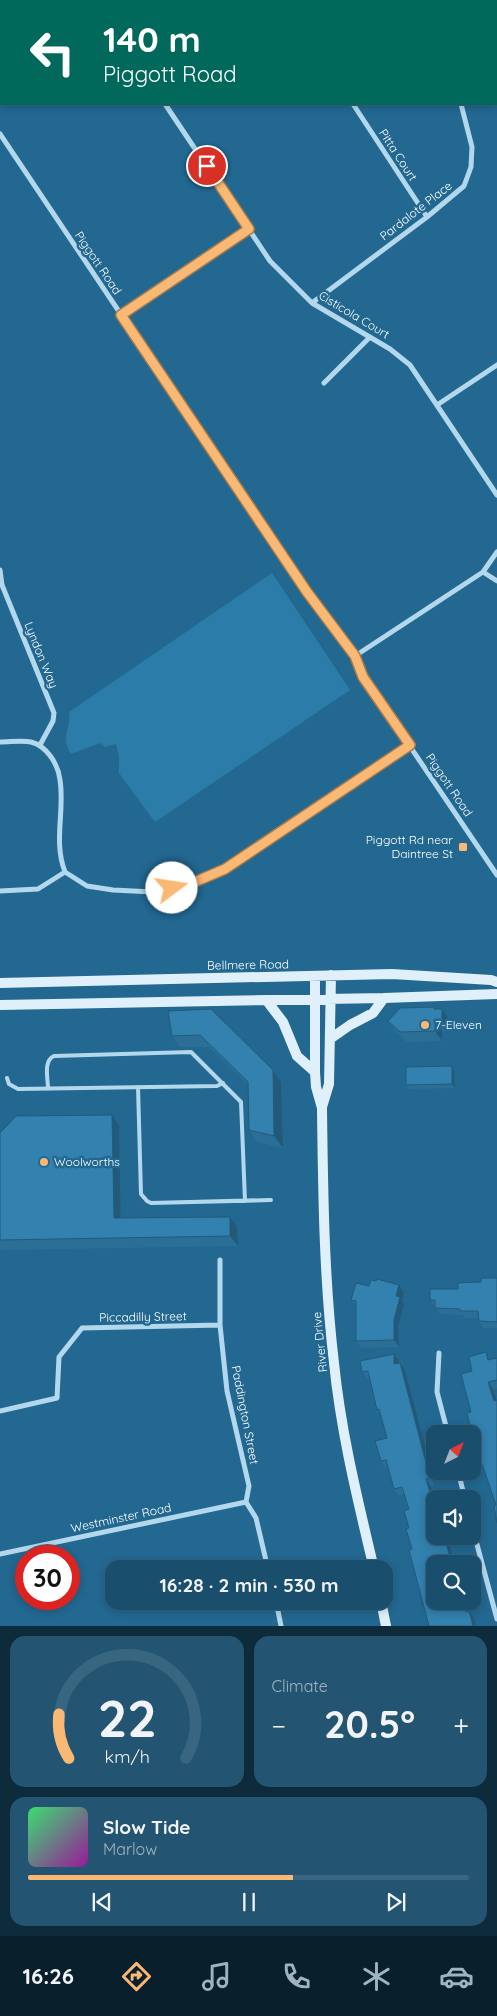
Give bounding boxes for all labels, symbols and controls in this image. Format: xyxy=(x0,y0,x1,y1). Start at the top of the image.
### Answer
text: 140 m xyxy=(103,17,201,61)
icon: left xyxy=(20,20,85,85)
text: Piggott Road xyxy=(103,60,237,88)
street label: Pitta Court xyxy=(376,126,421,184)
pin xyxy=(186,145,228,187)
icon: arrive xyxy=(193,152,221,180)
street label: Pardalote Place xyxy=(377,178,455,243)
street label: Piggott Road xyxy=(72,228,125,297)
street label: Cisticola Court xyxy=(316,288,392,342)
street label: Lyndon Way xyxy=(21,619,62,690)
street label: Piggott Road xyxy=(423,750,476,819)
place label: Piggott Rd near Daintree St xyxy=(366,832,453,861)
marker: Piggott Rd near Daintree St xyxy=(457,841,469,853)
position arrow xyxy=(145,861,197,913)
street label: Bellmere Road xyxy=(207,956,289,973)
place label: 7-Eleven xyxy=(435,1017,482,1032)
marker: 7-Eleven xyxy=(419,1019,431,1031)
place label: Woolworths xyxy=(54,1154,120,1169)
marker: Woolworths xyxy=(38,1156,50,1168)
street label: Piccadilly Street xyxy=(99,1308,187,1325)
street label: River Drive xyxy=(309,1311,330,1373)
street label: Paddington Street xyxy=(229,1364,262,1466)
north arrow xyxy=(426,1425,481,1480)
map controls xyxy=(426,1425,481,1610)
button: sound xyxy=(426,1490,481,1545)
street label: Westminster Road xyxy=(69,1500,173,1535)
speed limit sign: 30 xyxy=(15,1545,80,1610)
button: search xyxy=(426,1555,481,1610)
text: 16:28 · 2 min · 530 m xyxy=(159,1573,339,1597)
text: Climate xyxy=(272,1676,328,1696)
text: 22 xyxy=(97,1685,156,1750)
text: 20.5° xyxy=(324,1700,415,1748)
text: − xyxy=(272,1708,286,1743)
text: + xyxy=(453,1708,469,1743)
text: km/h xyxy=(104,1745,149,1767)
text: Slow Tide xyxy=(103,1815,191,1839)
text: Marlow xyxy=(103,1839,157,1859)
icon: previous xyxy=(88,1888,116,1916)
icon: pause xyxy=(235,1888,263,1916)
icon: next xyxy=(382,1888,410,1916)
icon: directions xyxy=(119,1959,154,1994)
icon: music xyxy=(199,1959,234,1994)
icon: phone xyxy=(279,1959,314,1994)
icon: climate xyxy=(359,1959,394,1994)
icon: car xyxy=(439,1959,474,1994)
text: 16:26 xyxy=(23,1962,74,1990)

